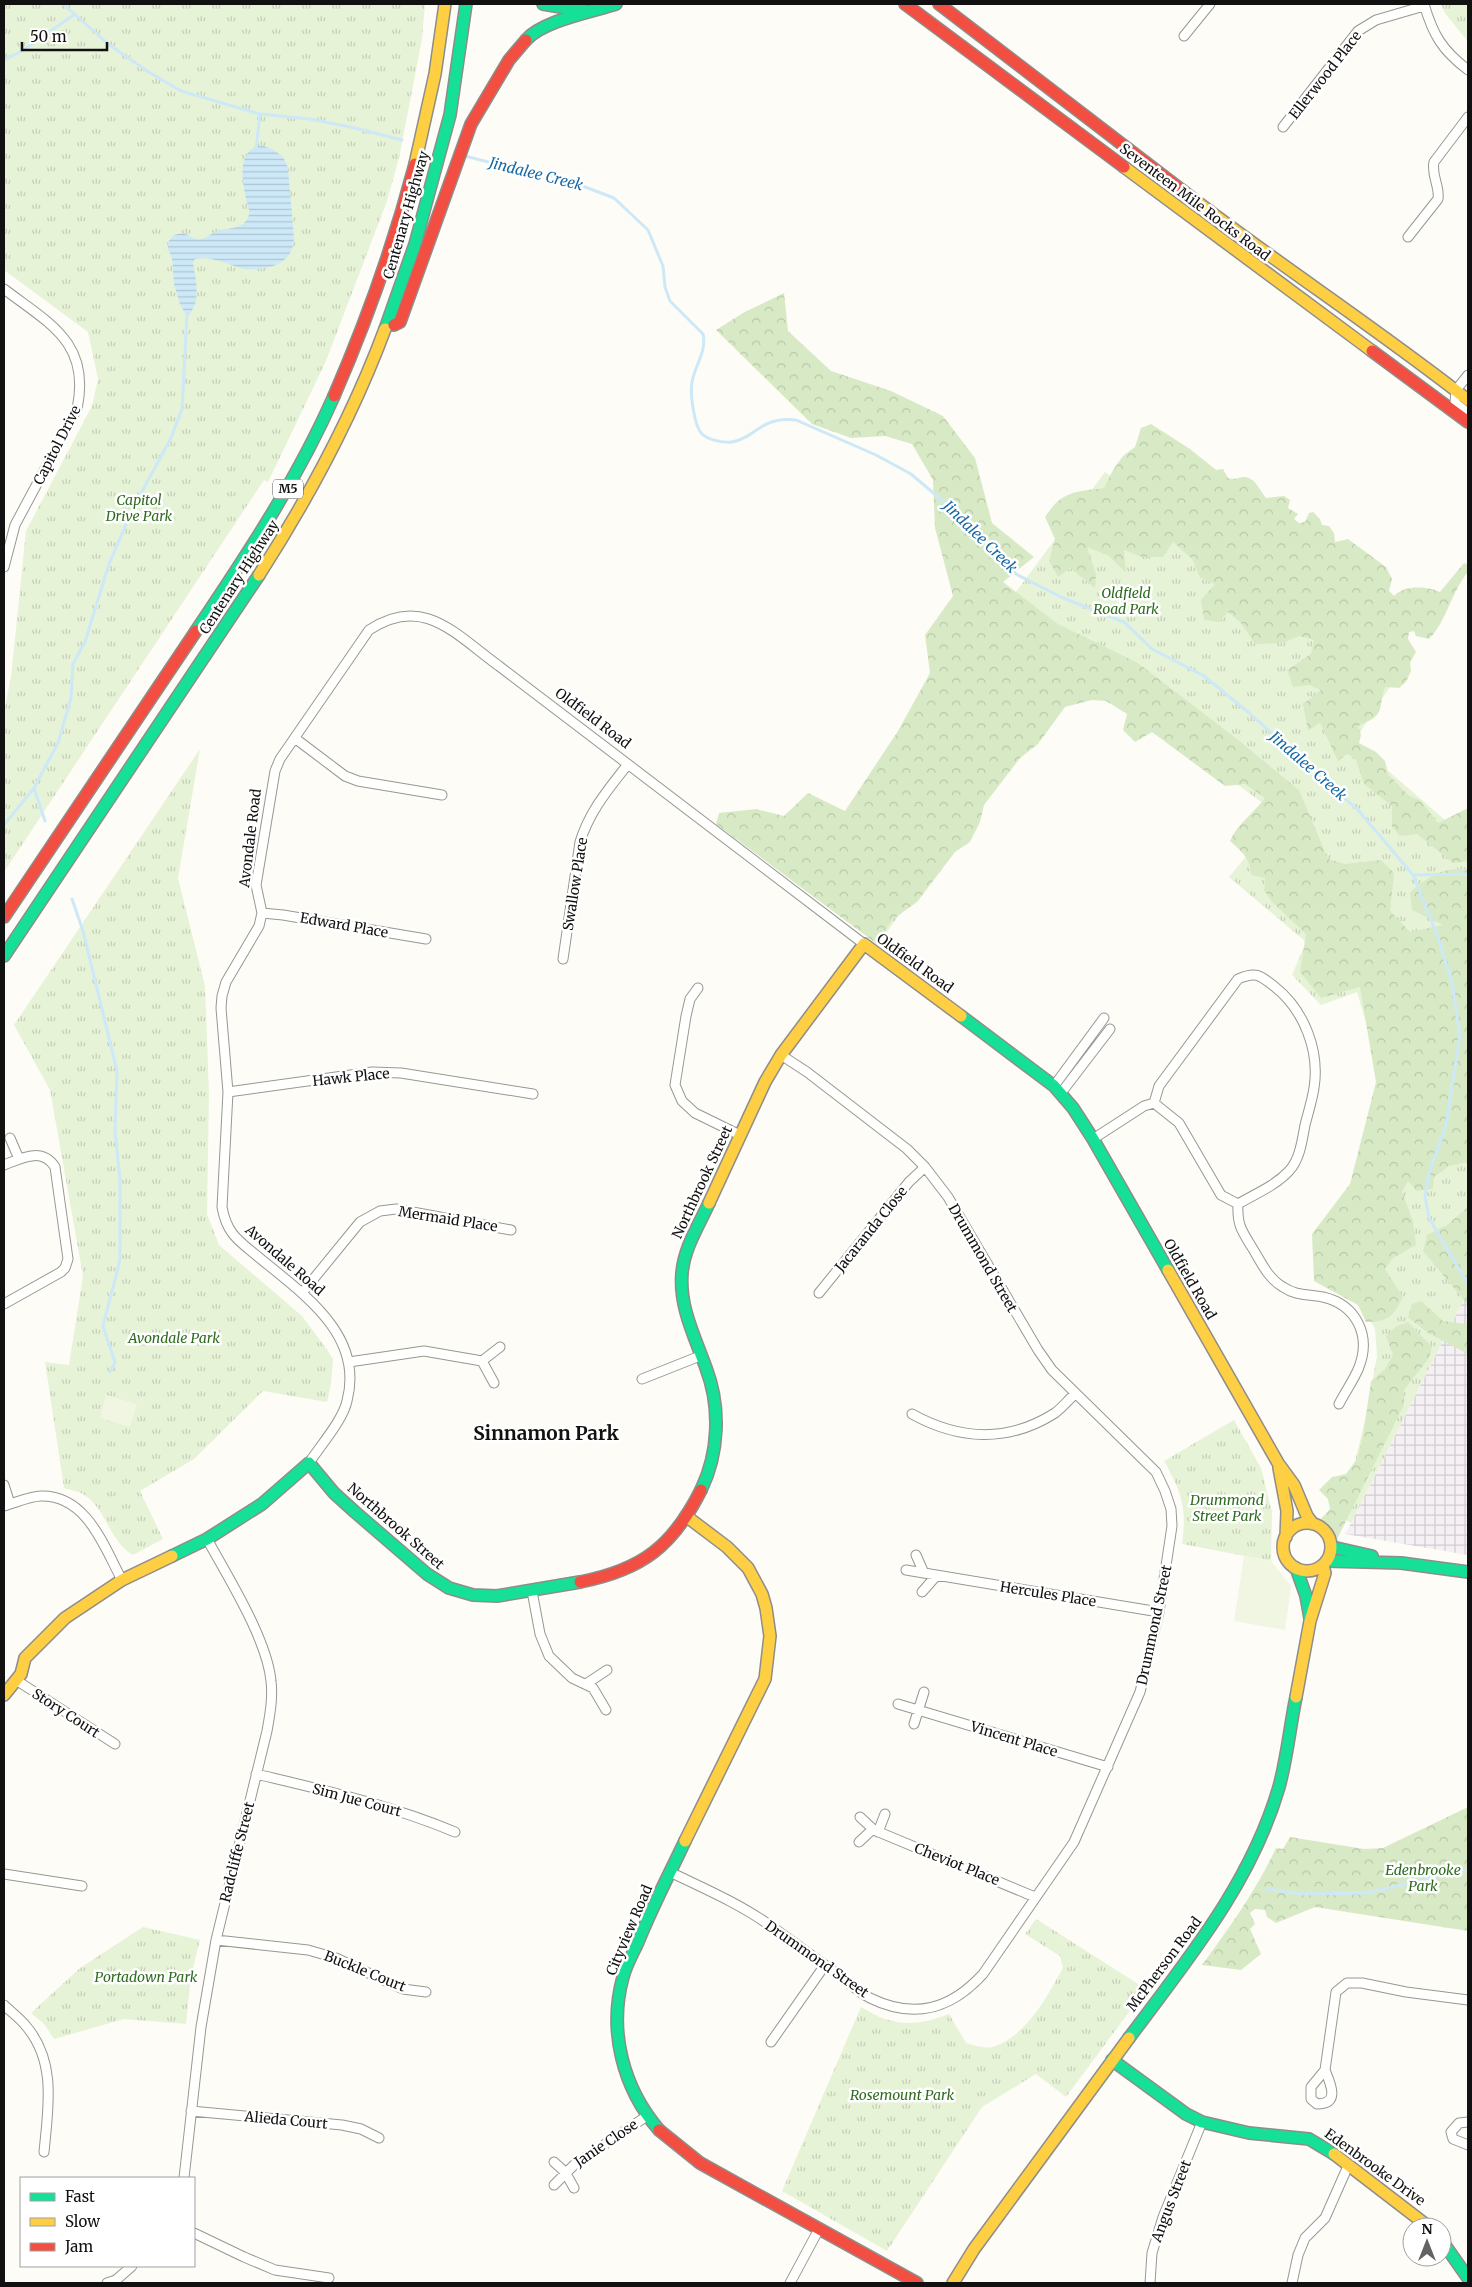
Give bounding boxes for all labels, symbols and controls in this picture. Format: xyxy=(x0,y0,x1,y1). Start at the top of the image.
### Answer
scale bar xyxy=(22,20,108,52)
text: 50 m xyxy=(30,27,67,46)
street label: Ellerwood Place xyxy=(1285,27,1365,123)
street label: Seventeen Mile Rocks Road xyxy=(1116,139,1274,265)
street label: Centenary Highway xyxy=(379,148,433,281)
water label: Jindalee Creek xyxy=(485,152,586,195)
street label: Capitol Drive xyxy=(29,402,85,488)
road number: M5 xyxy=(273,479,303,498)
park label: Capitol Drive Park xyxy=(105,491,173,525)
water label: Jindalee Creek xyxy=(938,495,1022,577)
street label: Centenary Highway xyxy=(195,516,283,638)
park label: Oldfield Road Park xyxy=(1093,584,1159,618)
street label: Oldfield Road xyxy=(552,684,635,753)
water label: Jindalee Creek xyxy=(1264,726,1351,805)
street label: Avondale Road xyxy=(235,787,265,889)
street label: Swallow Place xyxy=(559,836,591,932)
street label: Edward Place xyxy=(298,908,390,942)
street label: Oldfield Road xyxy=(873,929,957,997)
street label: Hawk Place xyxy=(312,1064,390,1090)
street label: Northbrook Street xyxy=(668,1122,736,1241)
street label: Jacaranda Close xyxy=(830,1183,911,1276)
street label: Drummond Street xyxy=(945,1200,1022,1316)
street label: Mermaid Place xyxy=(397,1202,499,1236)
street label: Avondale Road xyxy=(241,1220,329,1300)
street label: Oldfield Road xyxy=(1160,1236,1221,1323)
park label: Avondale Park xyxy=(127,1329,220,1347)
district label: Sinnamon Park xyxy=(473,1421,619,1445)
street label: Northbrook Street xyxy=(344,1479,449,1573)
park label: Drummond Street Park xyxy=(1189,1491,1264,1525)
street label: Drummond Street xyxy=(1132,1563,1176,1687)
street label: Hercules Place xyxy=(999,1578,1097,1610)
street label: Story Court xyxy=(29,1684,104,1742)
street label: Vincent Place xyxy=(967,1717,1060,1761)
street label: Sim Jue Court xyxy=(310,1779,404,1821)
street label: Radcliffe Street xyxy=(216,1799,258,1904)
street label: Cheviot Place xyxy=(912,1839,1002,1889)
park label: Edenbrooke Park xyxy=(1385,1861,1461,1895)
street label: Cityview Road xyxy=(602,1882,656,1978)
street label: McPherson Road xyxy=(1123,1913,1206,2015)
street label: Drummond Street xyxy=(762,1916,873,2002)
street label: Buckle Court xyxy=(322,1946,409,1996)
park label: Portadown Park xyxy=(95,1968,198,1986)
park label: Rosemount Park xyxy=(850,2086,954,2104)
street label: Alieda Court xyxy=(243,2107,329,2133)
street label: Janie Close xyxy=(570,2115,641,2171)
street label: Edenbrooke Drive xyxy=(1321,2124,1429,2210)
street label: Angus Street xyxy=(1147,2157,1195,2246)
legend xyxy=(20,2177,195,2267)
text: Fast xyxy=(65,2187,95,2206)
text: Slow xyxy=(65,2212,100,2231)
north arrow xyxy=(1402,2217,1452,2267)
text: N xyxy=(1421,2220,1433,2238)
text: Jam xyxy=(64,2237,93,2256)

